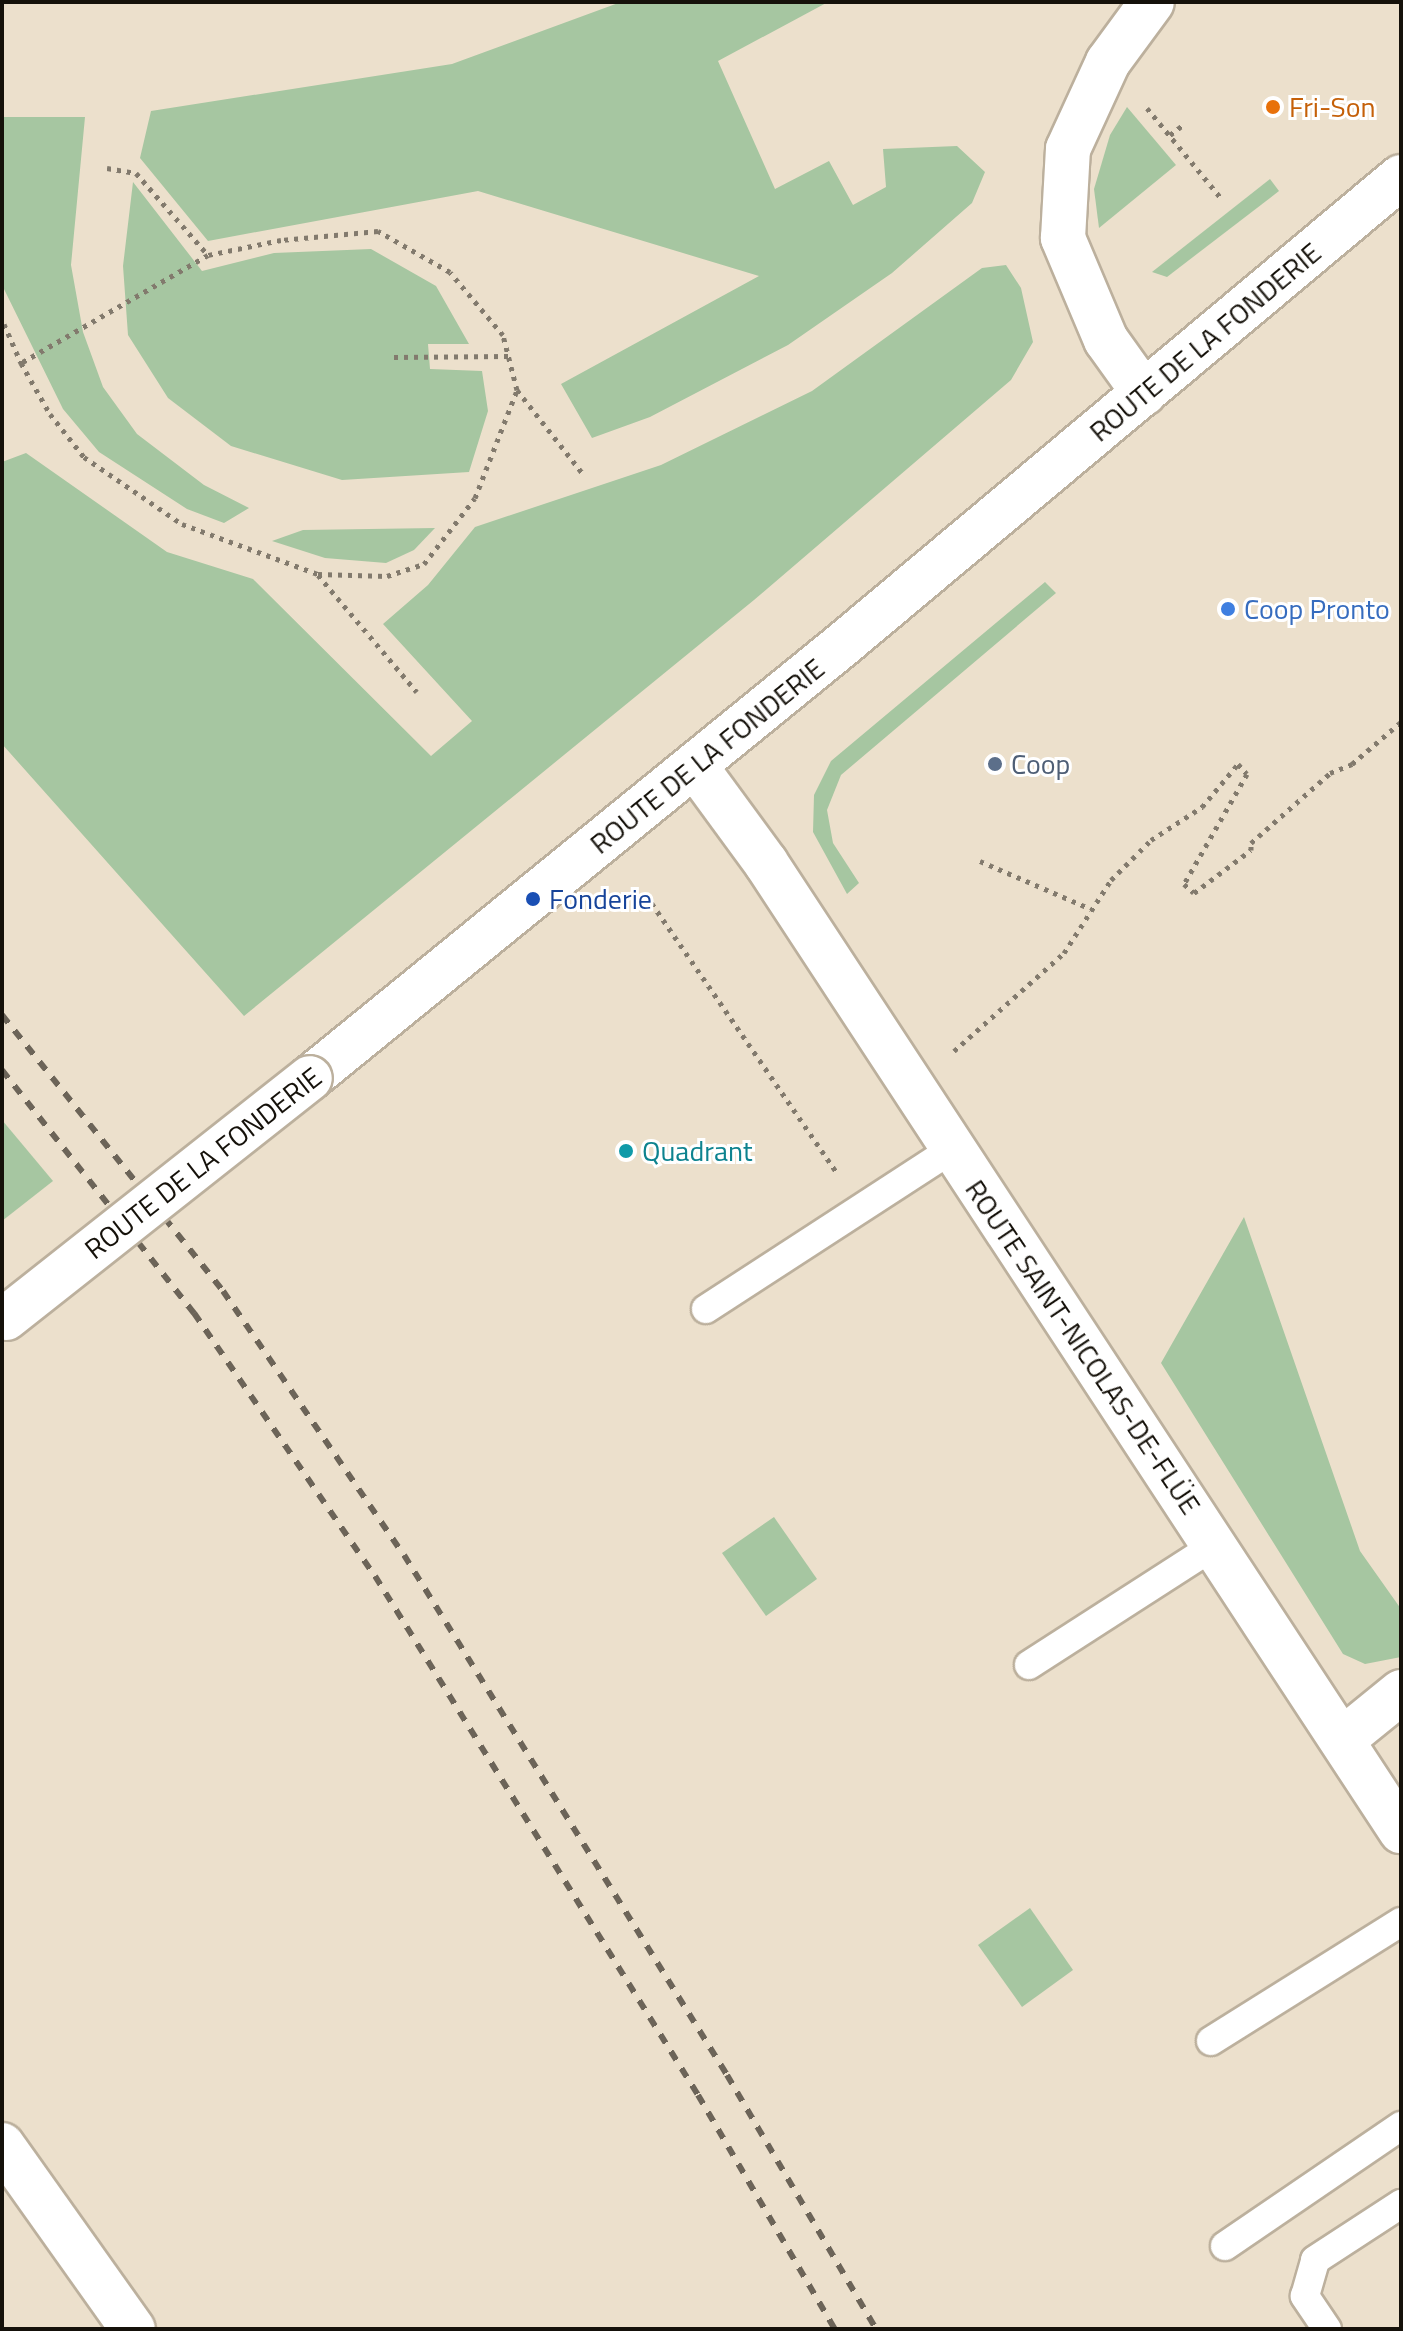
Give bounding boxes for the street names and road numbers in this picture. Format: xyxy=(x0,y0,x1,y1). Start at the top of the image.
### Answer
street label: ROUTE DE LA FONDERIE xyxy=(1083,236,1327,448)
street label: ROUTE DE LA FONDERIE xyxy=(583,651,831,861)
street label: ROUTE DE LA FONDERIE xyxy=(78,1060,328,1266)
street label: ROUTE SAINT-NICOLAS-DE-FLÜE xyxy=(958,1174,1208,1520)

